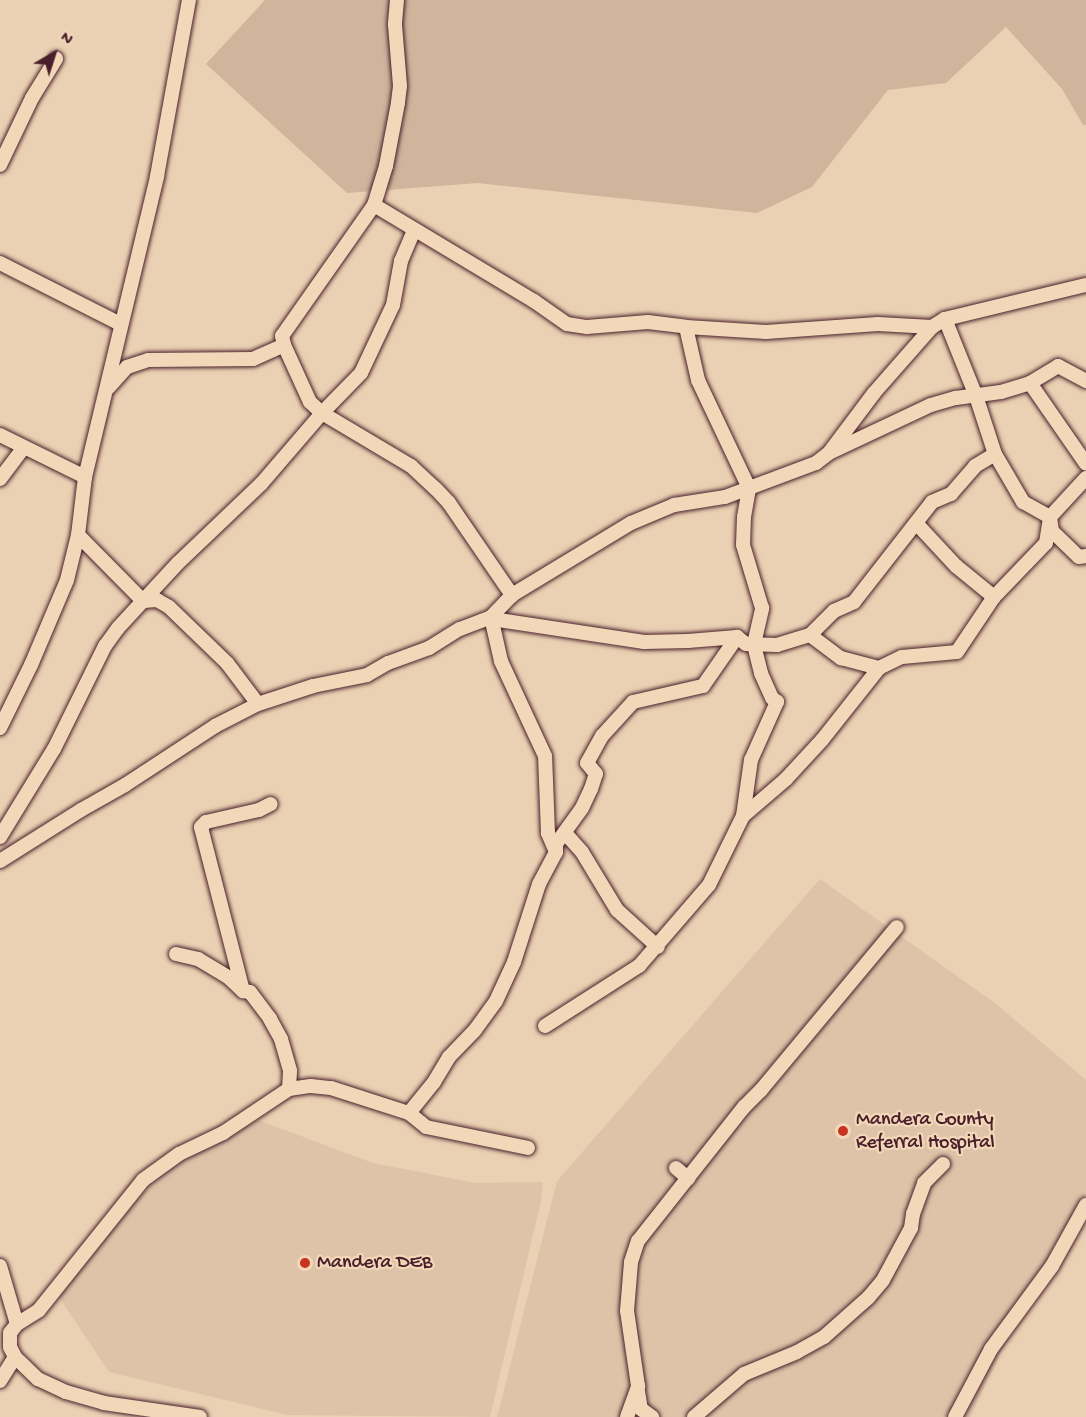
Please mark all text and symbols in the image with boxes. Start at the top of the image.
north arrow [24,24,84,84]
text: N [56,29,76,50]
place label: Mandera County Referral Hospital [856,1108,995,1155]
marker: Mandera County Referral Hospital [834,1122,852,1140]
place label: Mandera DEB [317,1251,432,1275]
marker: Mandera DEB [298,1256,312,1270]

